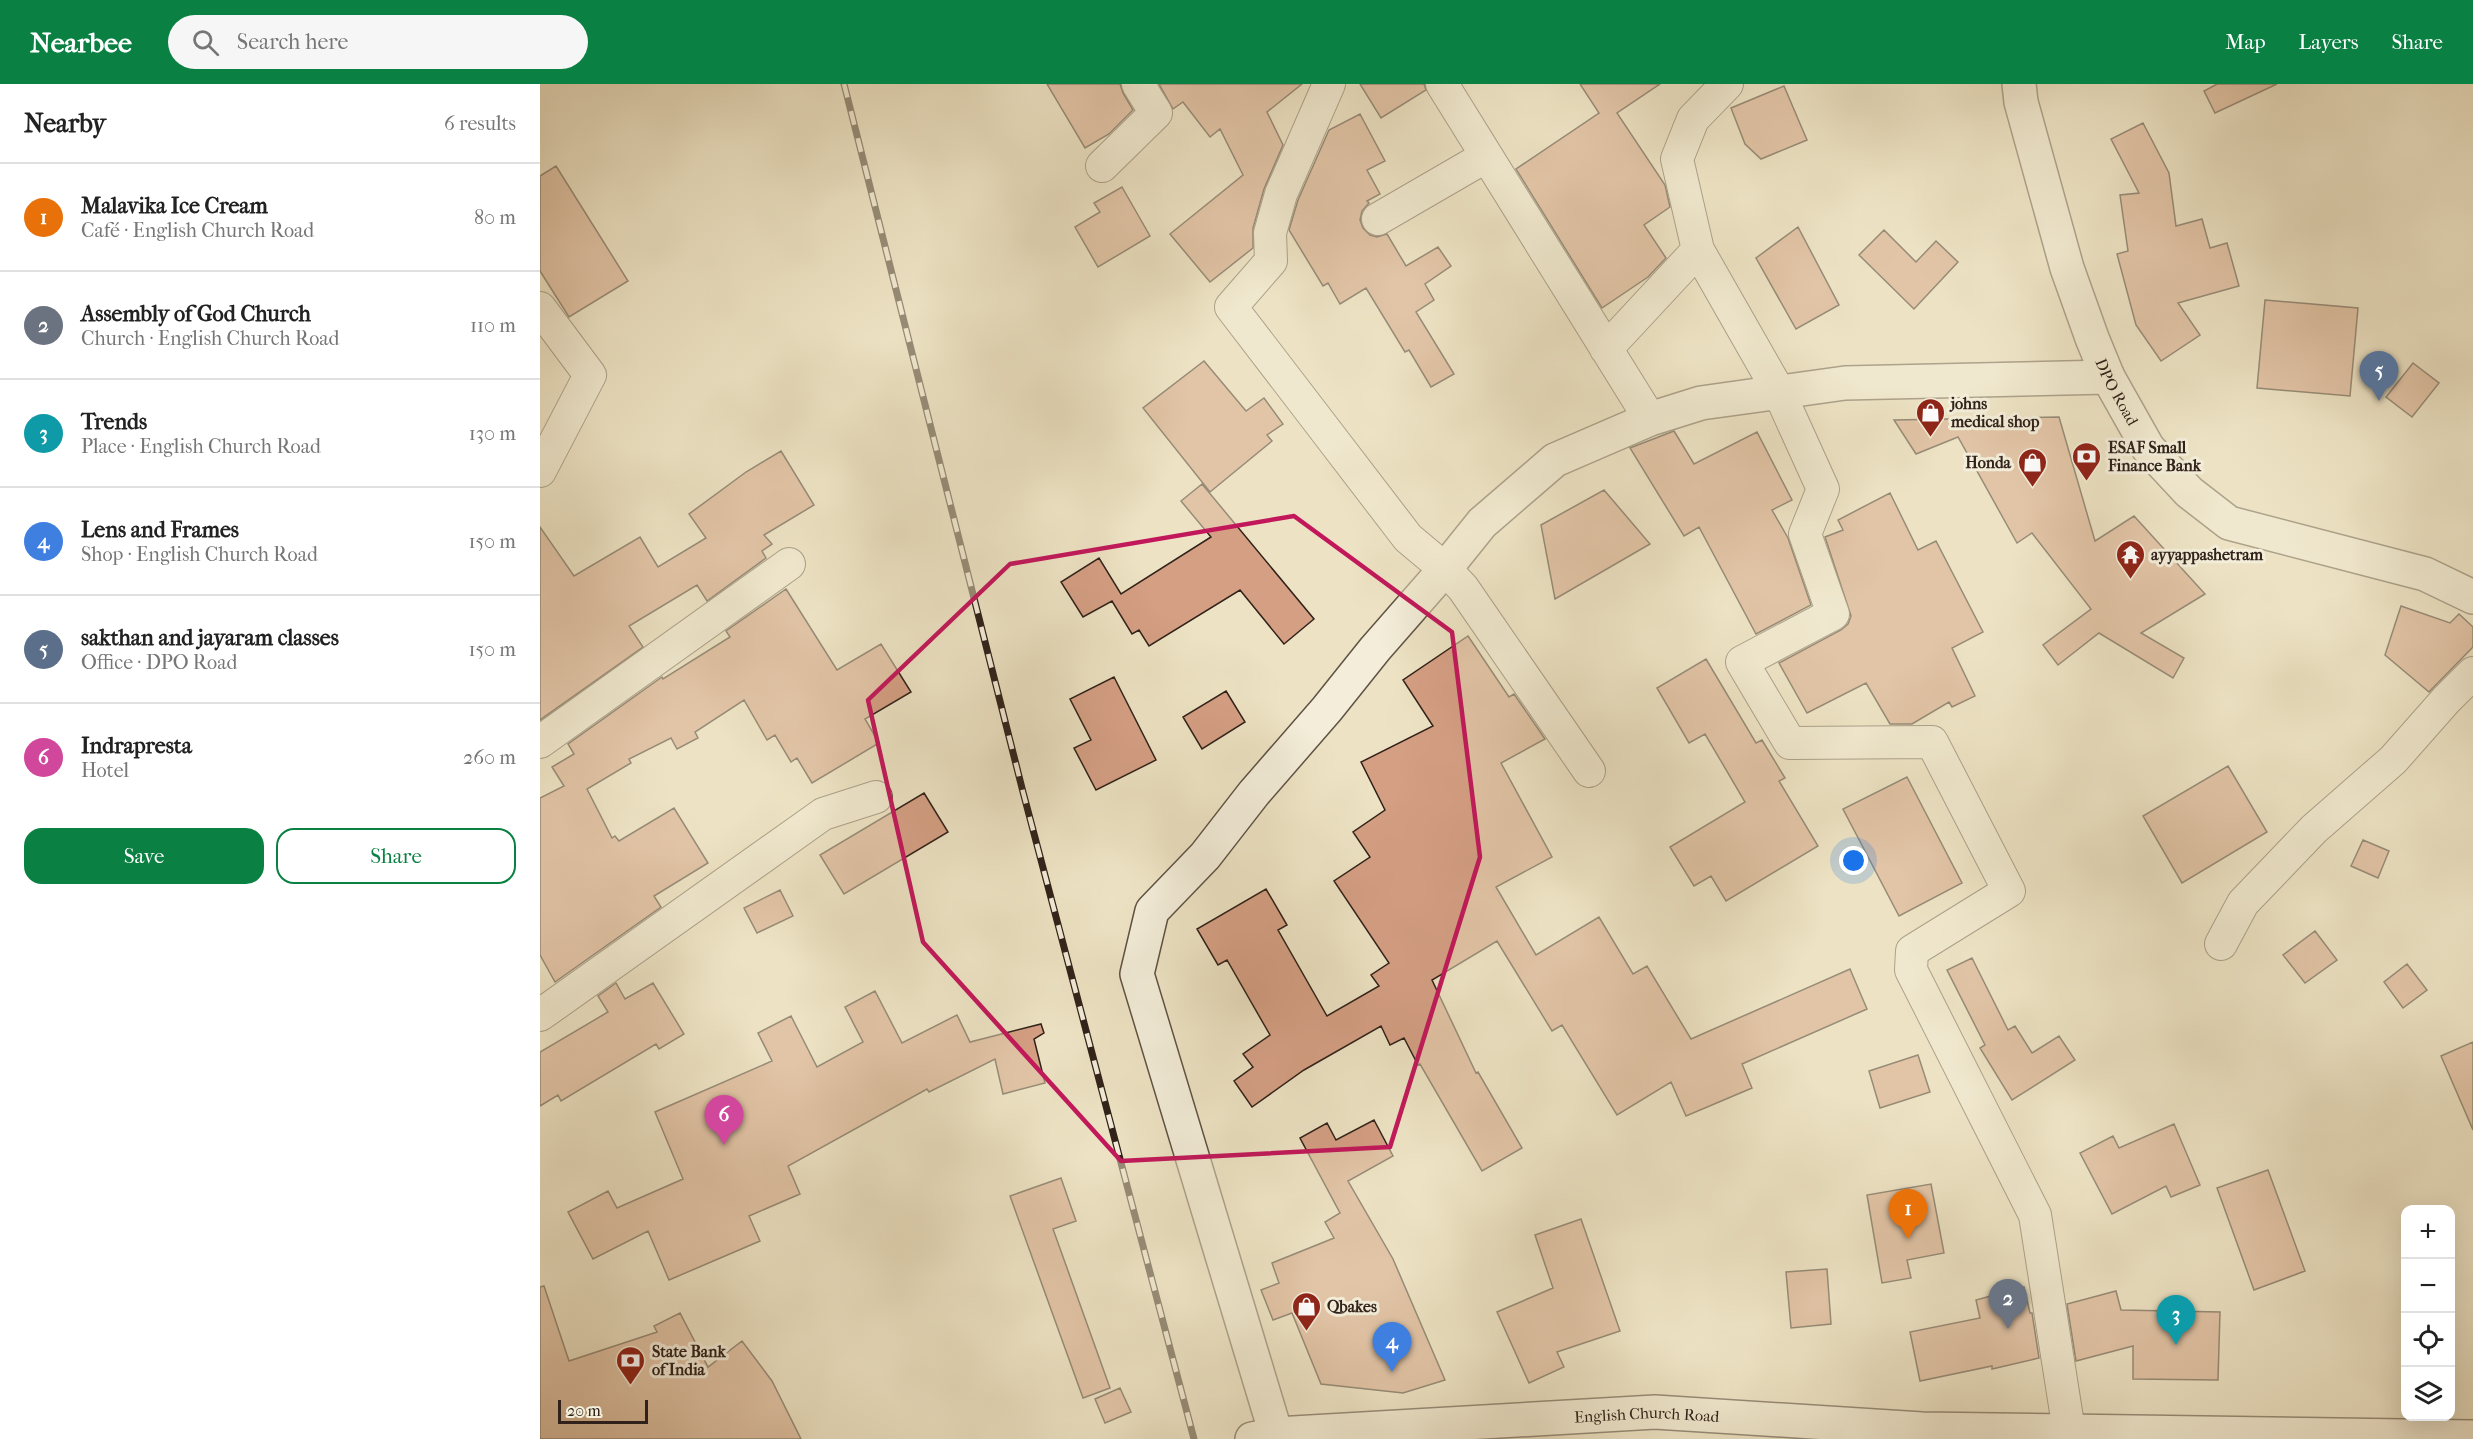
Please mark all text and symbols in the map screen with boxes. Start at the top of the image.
search box [168,15,588,69]
text: Nearbee [30,26,132,59]
icon: search [189,26,222,59]
text: Search here [237,29,348,55]
text: Map [2225,30,2266,54]
text: Layers [2299,30,2358,54]
text: Share [2391,30,2443,54]
text: Nearby [24,108,106,139]
text: 6 results [444,112,516,135]
text: Malavika Ice Cream [81,193,268,219]
text: 1 [40,206,47,229]
text: 80 m [474,206,516,229]
text: Café · English Church Road [81,219,314,242]
text: Assembly of God Church [81,301,311,327]
text: 2 [38,314,49,337]
text: 110 m [470,314,516,337]
text: Church · English Church Road [81,327,340,350]
pin: 5 [2360,352,2398,401]
street label: DPO Road [2092,355,2143,429]
place label: johns medical shop [1949,394,2040,432]
shop icon: johns medical shop [1914,396,1946,438]
text: Trends [81,409,147,435]
text: 3 [39,422,48,445]
text: 130 m [469,422,516,445]
text: Place · English Church Road [81,435,321,458]
place label: ESAF Small Finance Bank [2107,438,2202,475]
bank icon: ESAF Small Finance Bank [2071,440,2103,482]
shop icon: Honda [2016,446,2048,488]
place label: Honda [1965,453,2012,472]
text: Lens and Frames [81,517,239,543]
text: 4 [38,530,49,553]
text: 150 m [468,530,516,553]
temple icon: ayyappashetram [2114,538,2146,580]
text: Shop · English Church Road [81,543,318,566]
place label: ayyappashetram [2151,545,2264,565]
text: sakthan and jayaram classes [81,625,339,651]
text: 5 [39,638,48,661]
text: 150 m [468,638,516,661]
text: Office · DPO Road [81,651,237,674]
text: Indrapresta [81,733,192,759]
text: 6 [38,746,49,769]
text: 260 m [463,746,516,769]
text: Hotel [81,759,129,782]
button: Save [24,828,264,884]
button: Share [276,828,516,884]
your location [1839,846,1868,875]
pin: 6 [704,1096,744,1145]
pin: 1 [1888,1190,1928,1239]
map controls [2401,1205,2455,1421]
button: + [2401,1205,2455,1259]
button: − [2401,1259,2455,1313]
pin: 2 [1988,1280,2028,1329]
shop icon: Qbakes [1290,1290,1322,1332]
pin: 3 [2156,1296,2196,1345]
place label: Qbakes [1327,1297,1377,1316]
button: locate [2401,1313,2455,1367]
pin: 4 [1372,1322,1412,1372]
place label: State Bank of India [652,1342,727,1379]
bank icon: State Bank of India [615,1344,647,1386]
button: layers [2401,1367,2455,1421]
scale bar [558,1397,648,1424]
text: 20 m [567,1401,601,1420]
street label: English Church Road [1574,1402,1720,1426]

